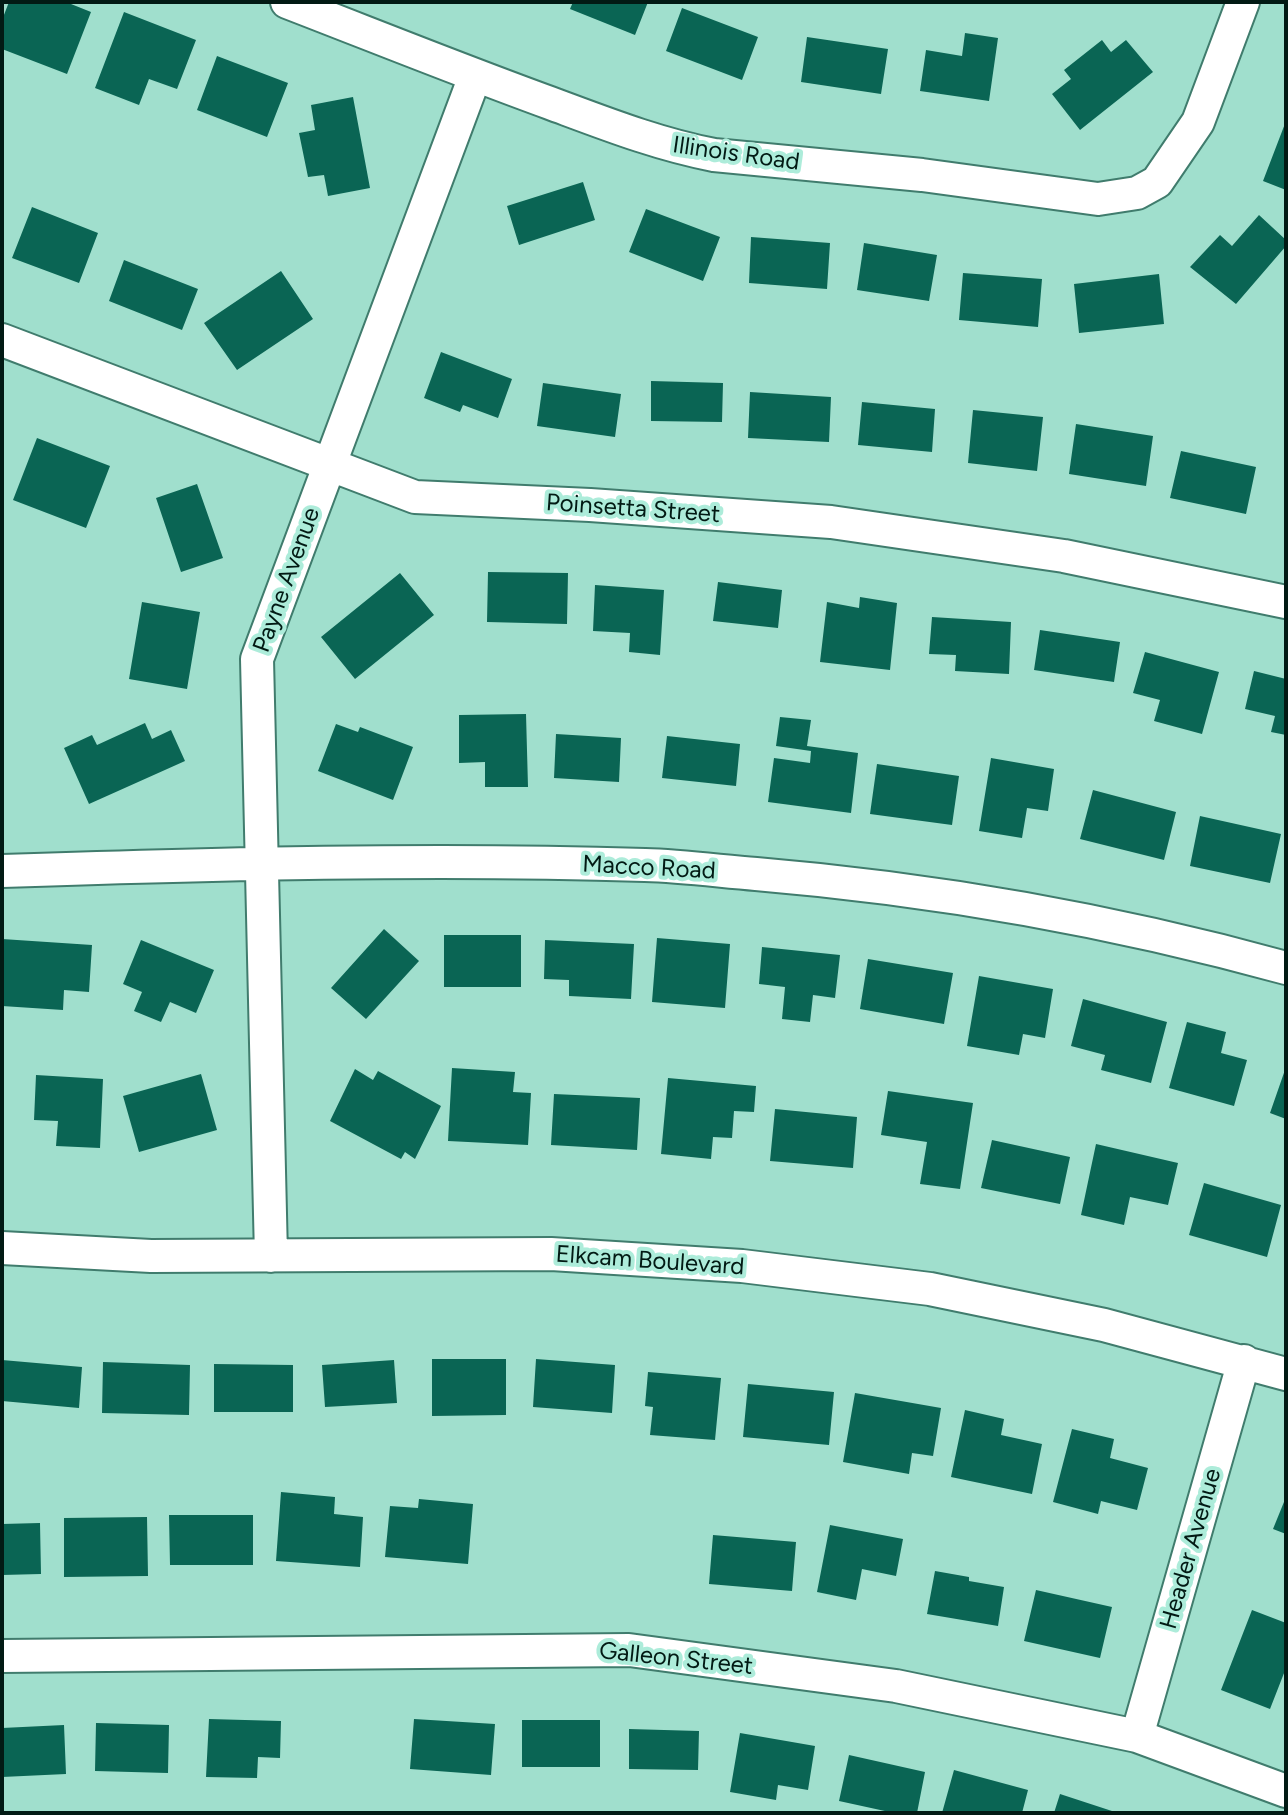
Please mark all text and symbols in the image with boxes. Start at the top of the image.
street label: Illinois Road [671,131,801,177]
street label: Poinsetta Street [545,489,721,529]
street label: Payne Avenue [247,504,327,656]
street label: Macco Road [582,850,716,886]
street label: Elkcam Boulevard [555,1240,745,1282]
street label: Header Avenue [1154,1465,1228,1633]
street label: Galleon Street [598,1637,754,1681]

